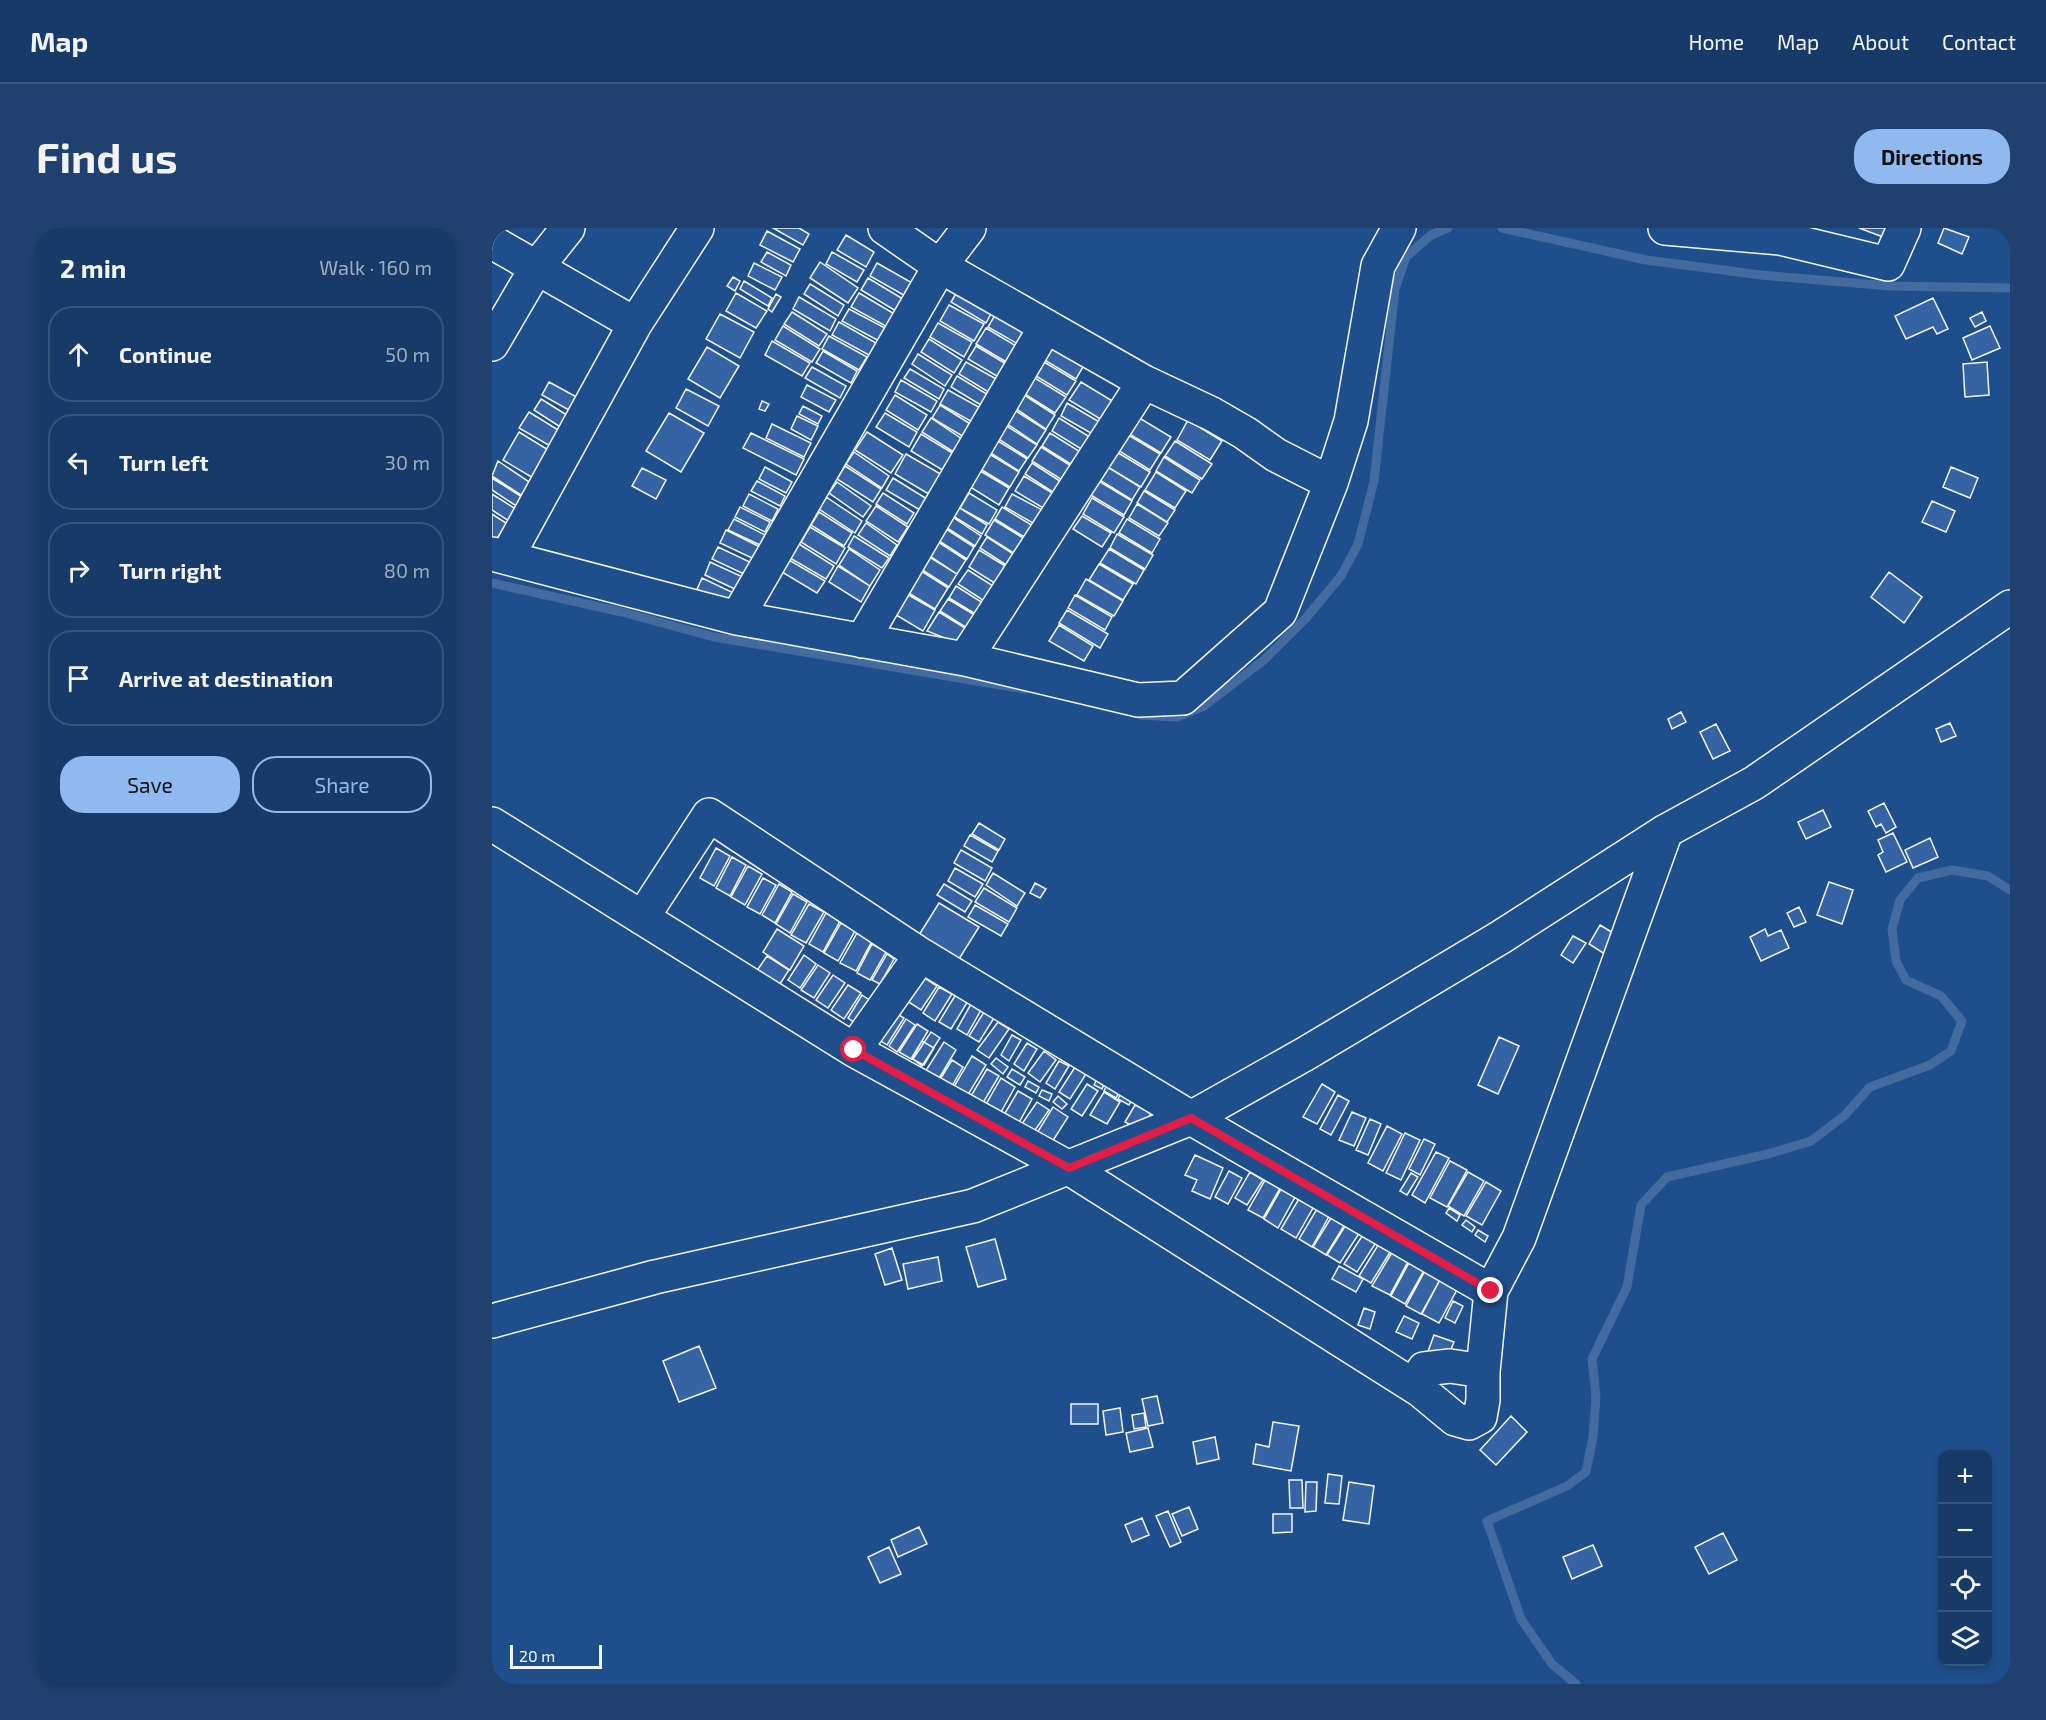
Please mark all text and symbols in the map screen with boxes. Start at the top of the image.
text: Map [30,24,88,58]
text: Home [1688,29,1744,54]
text: Map [1777,29,1819,54]
text: About [1852,29,1909,54]
text: Contact [1942,29,2016,54]
button: Directions [1854,129,2010,184]
text: Find us [36,131,178,181]
text: 2 min [60,252,126,283]
text: Walk · 160 m [319,255,432,279]
icon: ahead [62,338,95,371]
text: Continue [119,341,212,367]
text: 50 m [385,342,430,366]
icon: left [62,446,95,479]
text: Turn left [119,449,208,475]
text: 30 m [385,450,430,474]
icon: right [62,554,95,587]
text: Turn right [119,557,221,583]
text: 80 m [384,558,430,582]
icon: arrive [62,662,95,695]
text: Arrive at destination [119,665,333,691]
button: Save [60,756,240,813]
button: Share [252,756,432,813]
route start [840,1036,866,1062]
route end [1477,1277,1503,1303]
map controls [1938,1450,1992,1666]
button: + [1938,1450,1992,1504]
button: − [1938,1504,1992,1558]
button: locate [1938,1558,1992,1612]
button: layers [1938,1612,1992,1666]
scale bar [510,1642,602,1670]
text: 20 m [519,1646,555,1665]

